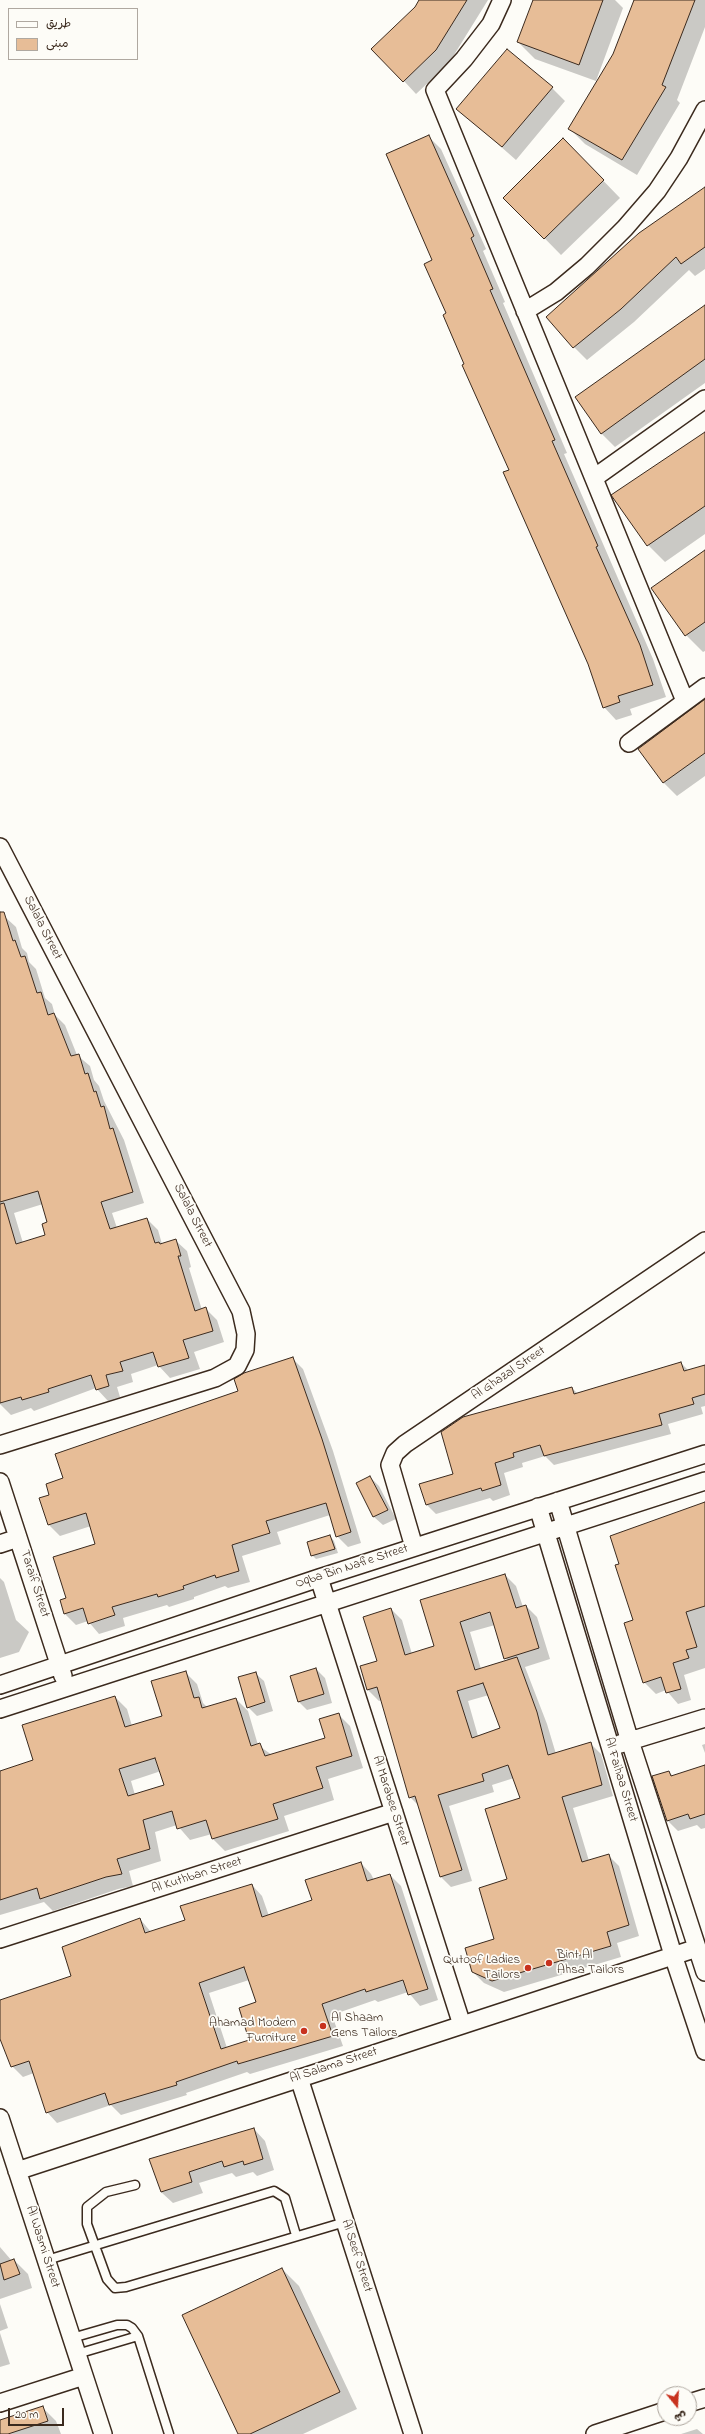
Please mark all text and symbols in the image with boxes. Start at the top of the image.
legend [8,8,138,60]
text: طريق [46,15,71,33]
text: مبنى [46,35,69,53]
street label: Salala Street [19,893,65,963]
street label: Salala Street [169,1181,215,1251]
street label: Al Ghazal Street [469,1344,549,1404]
street label: Oqba Bin Nafie Street [294,1541,410,1593]
street label: Taraif Street [16,1548,52,1620]
street label: Al Faihaa Street [600,1736,640,1824]
street label: Al Marabee Street [368,1754,412,1848]
street label: Al Kuthban Street [150,1854,244,1898]
place label: Bint Al Ahsa Tailors [557,1948,624,1979]
place label: Qutoof Ladies Tailors [443,1953,520,1984]
marker: Bint Al Ahsa Tailors [544,1958,554,1968]
marker: Qutoof Ladies Tailors [523,1963,533,1973]
place label: Al Shaam Gens Tailors [331,2011,398,2042]
place label: Ahamad Modern Furniture [209,2016,296,2047]
marker: Al Shaam Gens Tailors [318,2021,328,2031]
marker: Ahamad Modern Furniture [299,2026,309,2036]
street label: Al Salama Street [288,2045,380,2087]
street label: Al Wasmi Street [21,2204,63,2290]
street label: Al Seef Street [337,2218,375,2294]
north arrow [657,2386,697,2426]
scale bar [10,2400,66,2426]
text: 20 m [15,2406,38,2424]
text: ش [672,2407,689,2426]

